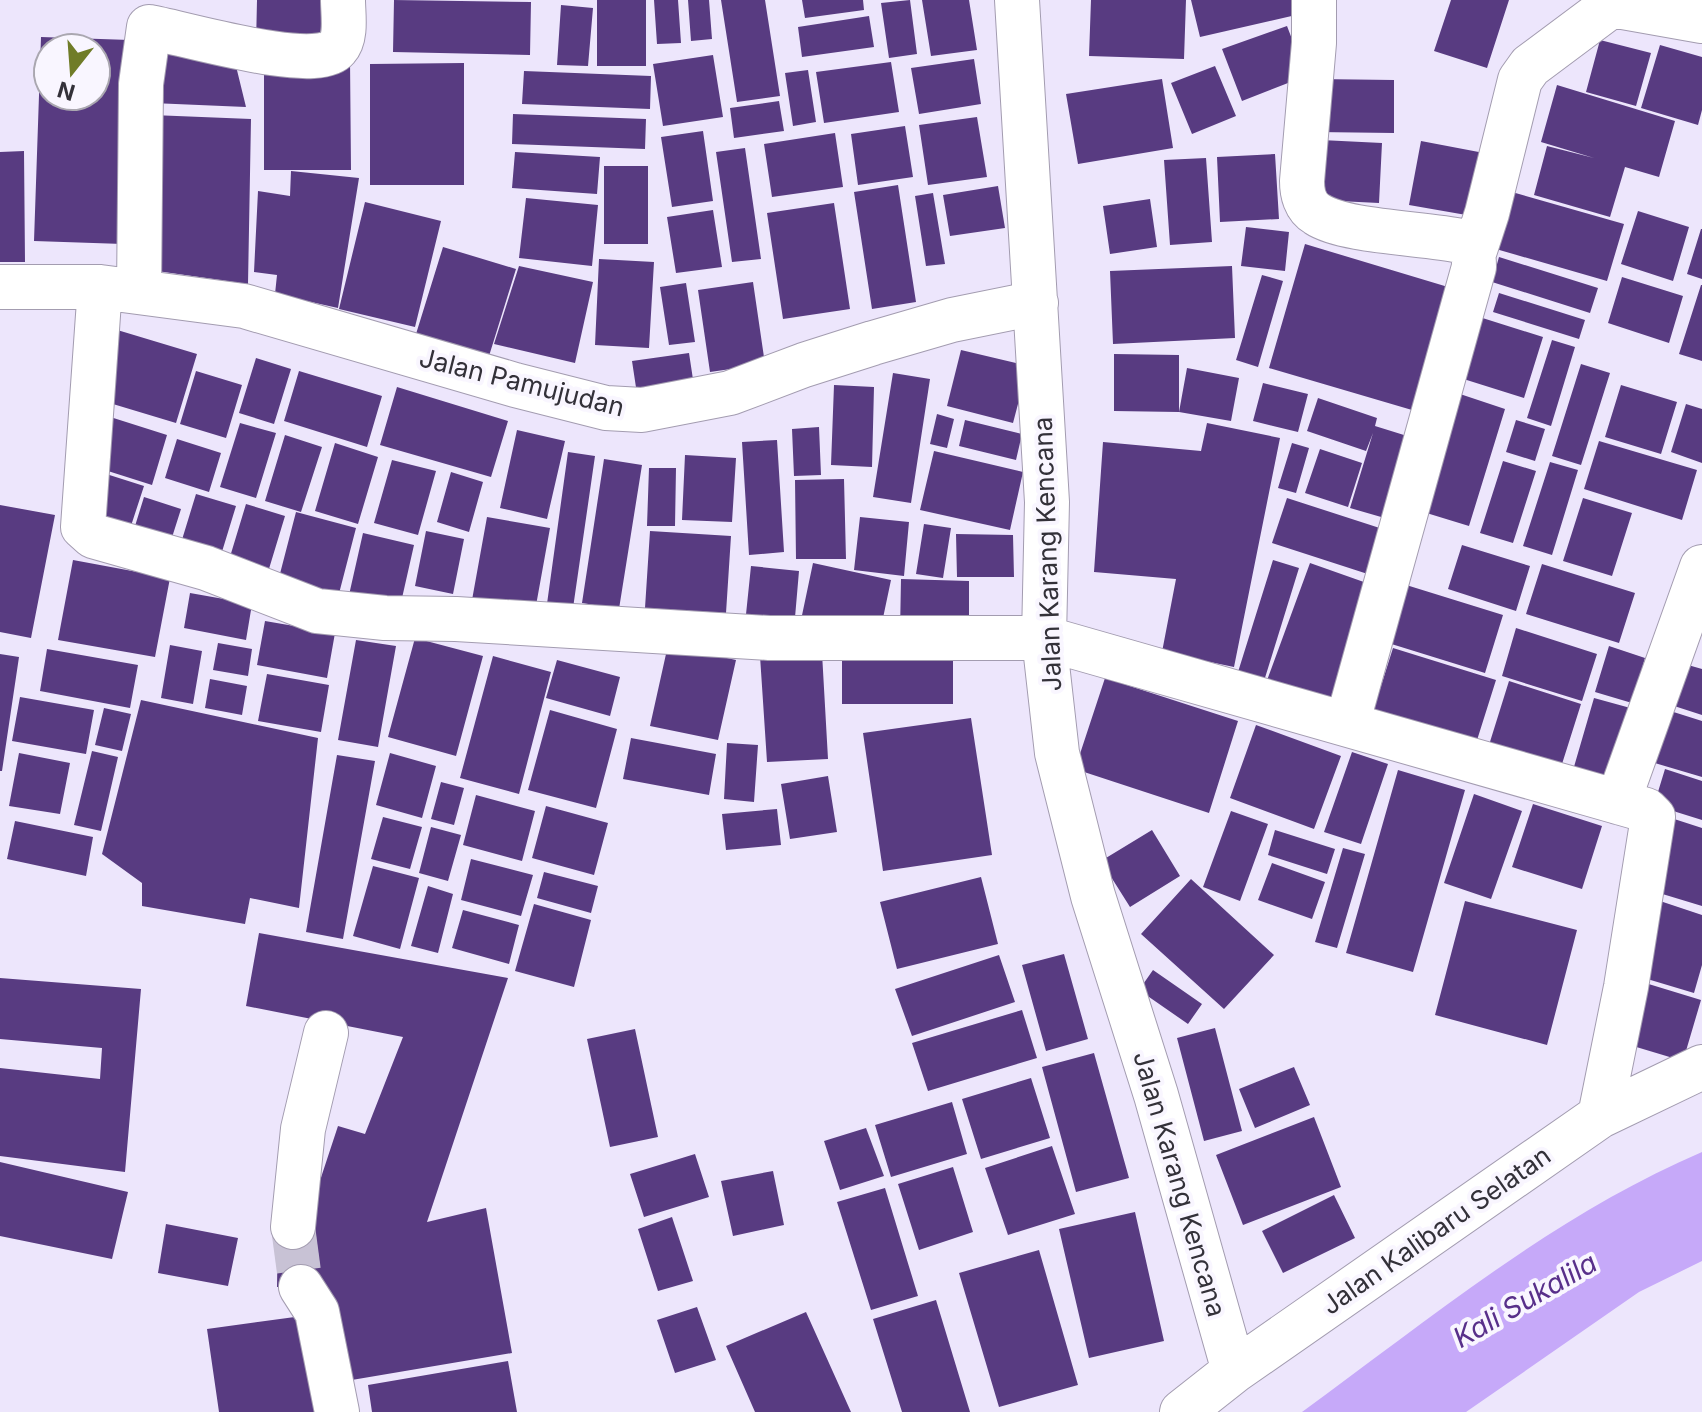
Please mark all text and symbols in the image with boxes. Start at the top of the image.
north arrow [32,32,112,112]
text: N [54,76,78,106]
street label: Jalan Pamujudan [416,342,628,422]
street label: Jalan Karang Kencana [1027,416,1067,692]
street label: Jalan Karang Kencana [1127,1048,1233,1320]
street label: Jalan Kalibaru Selatan [1316,1139,1556,1321]
water label: Kali Sukalila [1447,1245,1603,1355]

